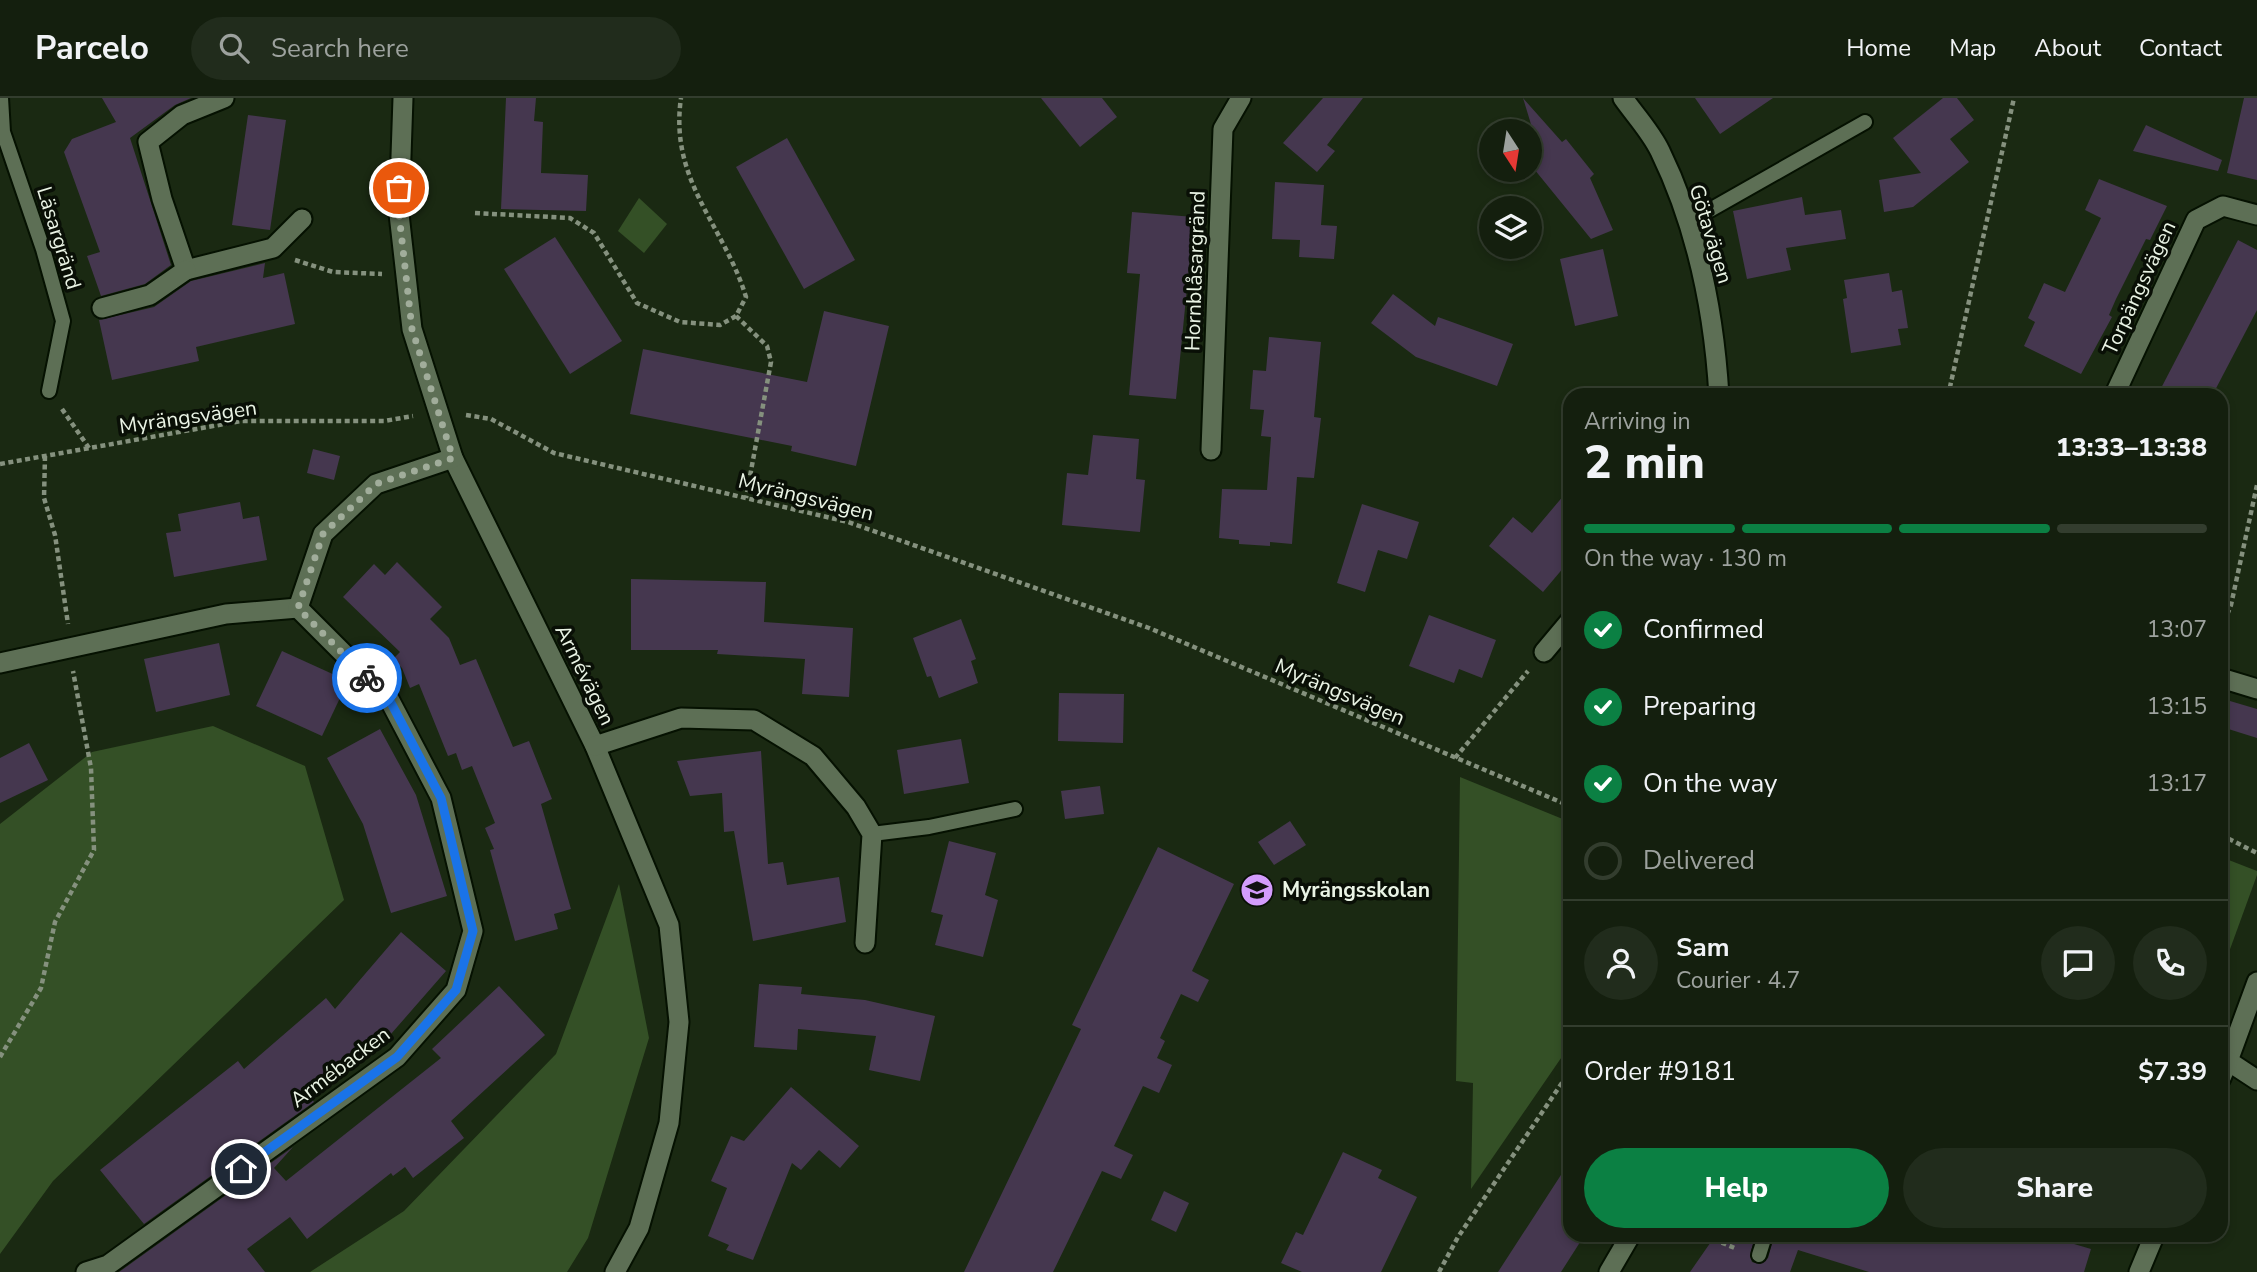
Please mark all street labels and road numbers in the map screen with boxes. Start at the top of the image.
street label: Götavägen [1683,181,1739,287]
street label: Läsargränd [30,183,88,293]
street label: Hornblåsargränd [1178,190,1212,352]
street label: Torpängsvägen [2096,216,2182,360]
street label: Myrängsvägen [117,393,259,441]
street label: Myrängsvägen [735,467,877,527]
street label: Armévägen [549,620,621,730]
street label: Myrängsvägen [1271,652,1409,732]
street label: Armébacken [284,1020,396,1114]

